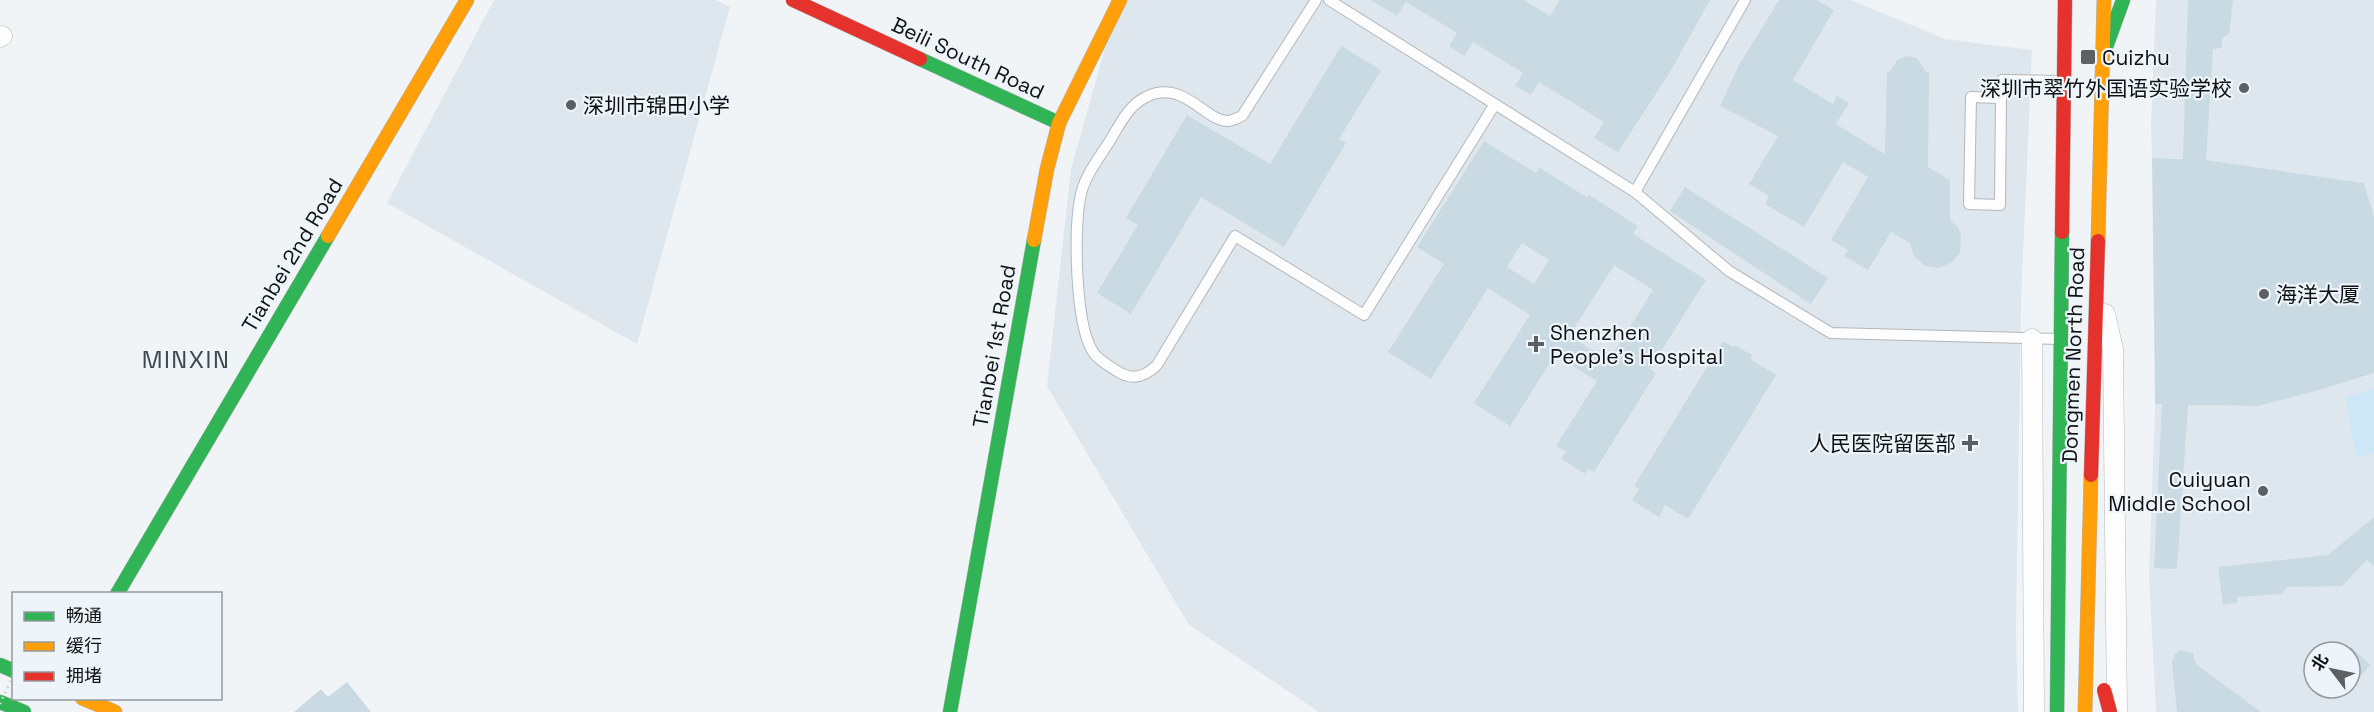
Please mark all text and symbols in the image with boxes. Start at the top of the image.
street label: Beili South Road [887,11,1049,105]
place label: Cuizhu [2102,44,2170,71]
marker: Cuizhu [2079,48,2097,66]
place label: 深圳市翠竹外国语实验学校 [1980,75,2232,102]
marker: 深圳市翠竹外国语实验学校 [2237,81,2251,95]
place label: 深圳市锦田小学 [583,92,730,119]
marker: 深圳市锦田小学 [564,98,578,112]
street label: Tianbei 2nd Road [235,173,349,337]
street label: Dongmen North Road [2056,246,2090,464]
street label: Tianbei 1st Road [966,262,1022,430]
place label: 海洋大厦 [2276,281,2360,308]
marker: 海洋大厦 [2257,287,2271,301]
place label: Shenzhen People's Hospital [1550,319,1723,370]
marker: Shenzhen People's Hospital [1527,335,1545,353]
district label: MINXIN [142,344,230,375]
place label: 人民医院留医部 [1809,430,1956,457]
marker: 人民医院留医部 [1961,434,1979,452]
place label: Cuiyuan Middle School [2108,466,2251,517]
marker: Cuiyuan Middle School [2256,484,2270,498]
legend [12,592,222,700]
text: 畅通 [66,604,102,627]
text: 缓行 [66,634,102,657]
north arrow [2302,640,2362,700]
text: 北 [2307,650,2333,675]
text: 拥堵 [66,664,102,687]

